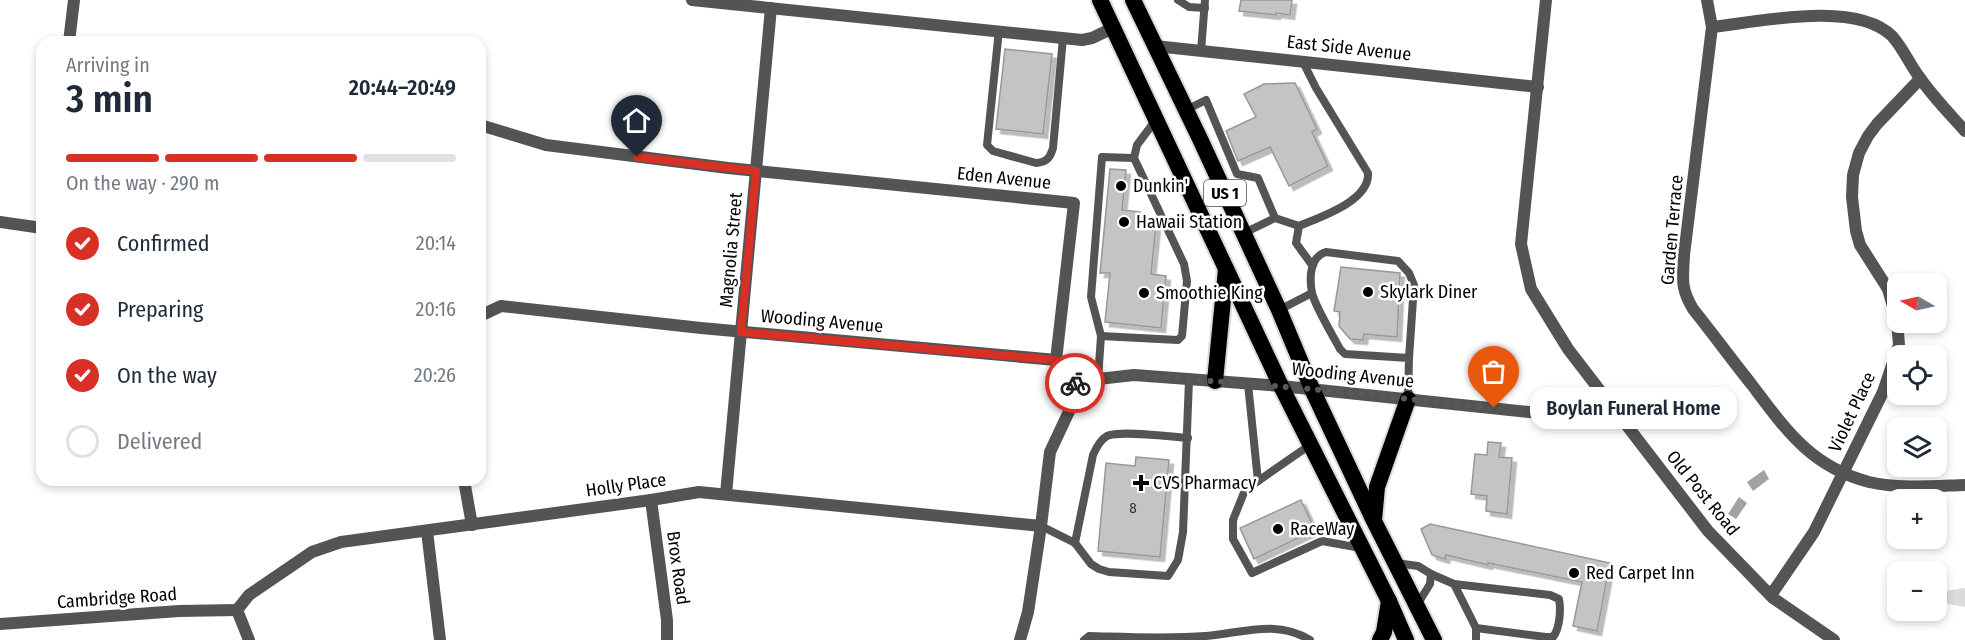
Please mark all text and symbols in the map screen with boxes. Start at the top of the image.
street label: East Side Avenue [1286,31,1412,65]
text: Arriving in [66,53,150,77]
text: 20:44–20:49 [349,74,456,101]
text: 3 min [66,76,153,122]
pin [611,95,662,157]
icon: home [620,104,653,137]
street label: Eden Avenue [956,162,1052,194]
text: On the way · 290 m [66,171,219,195]
street label: Garden Terrace [1656,174,1688,286]
place label: Dunkin' [1133,175,1188,197]
marker: Dunkin' [1114,179,1128,193]
road number: US 1 [1204,180,1246,206]
street label: Magnolia Street [715,191,747,308]
place label: Hawaii Station [1136,211,1242,233]
marker: Hawaii Station [1117,215,1131,229]
icon: check [66,227,99,260]
text: Confirmed [117,230,210,257]
text: 20:14 [416,231,456,255]
north arrow [1887,273,1947,333]
map controls [1887,273,1947,621]
place label: Skylark Diner [1380,281,1478,303]
place label: Smoothie King [1156,282,1263,304]
marker: Skylark Diner [1361,285,1375,299]
marker: Smoothie King [1137,286,1151,300]
icon: check [66,293,99,326]
text: Preparing [117,296,203,323]
text: 20:16 [416,297,456,321]
street label: Wooding Avenue [760,305,884,337]
button: locate [1887,345,1947,405]
pin [1468,346,1519,408]
courier [1045,353,1105,413]
icon: bag [1477,355,1510,388]
street label: Wooding Avenue [1291,358,1415,392]
icon: check [66,359,99,392]
text: On the way [117,362,217,389]
text: 20:26 [414,363,456,387]
icon: bike [1059,367,1092,400]
street label: Violet Place [1824,368,1880,456]
callout: Boylan Funeral Home [1530,387,1737,429]
text: Boylan Funeral Home [1546,396,1721,420]
button: layers [1887,417,1947,477]
text: Delivered [117,428,202,455]
street label: Old Post Road [1662,446,1744,540]
street label: Holly Place [584,468,668,502]
place label: CVS Pharmacy [1153,472,1256,494]
marker: CVS Pharmacy [1134,476,1148,490]
button: + [1887,489,1947,549]
house number: 8 [1129,499,1137,517]
place label: RaceWay [1290,518,1354,540]
marker: RaceWay [1271,522,1285,536]
street label: Brox Road [662,530,694,606]
button: − [1887,561,1947,621]
place label: Red Carpet Inn [1586,562,1695,584]
marker: Red Carpet Inn [1567,566,1581,580]
street label: Cambridge Road [56,583,178,613]

